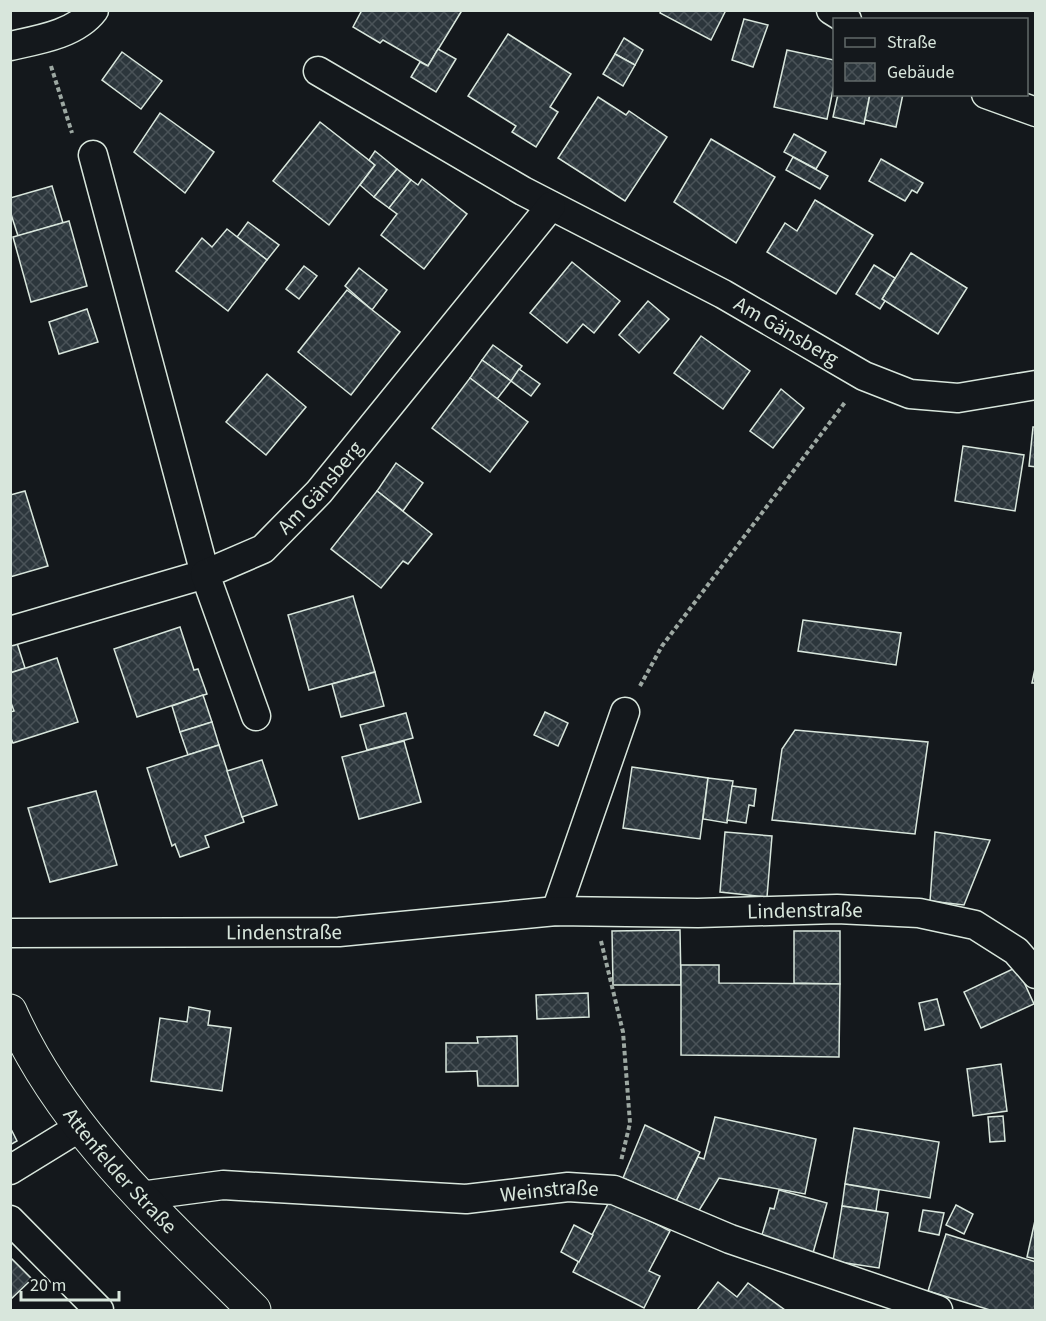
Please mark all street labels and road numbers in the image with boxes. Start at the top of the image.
street label: Am Gänsberg [729,289,845,373]
street label: Am Gänsberg [270,434,370,541]
street label: Lindenstraße [747,894,864,927]
street label: Lindenstraße [226,917,342,947]
street label: Attenfelder Straße [56,1101,184,1241]
street label: Weinstraße [498,1172,600,1210]

